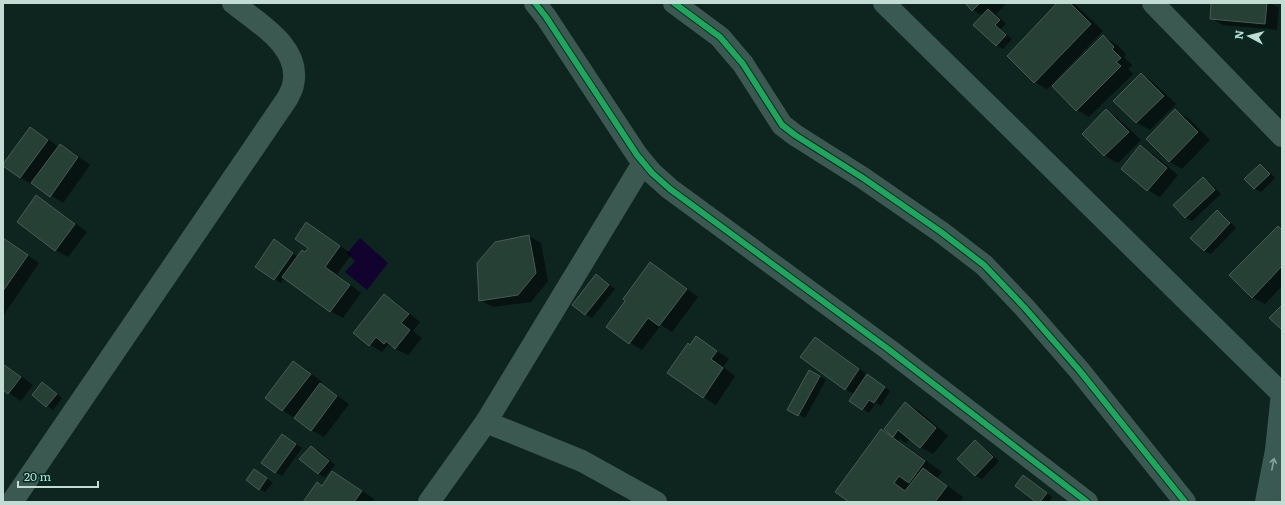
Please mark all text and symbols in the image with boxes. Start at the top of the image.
north arrow [1229,16,1269,56]
text: N [1230,29,1247,40]
one-way arrow [1270,458,1278,471]
scale bar [18,463,98,489]
text: 20 m [24,467,51,485]

